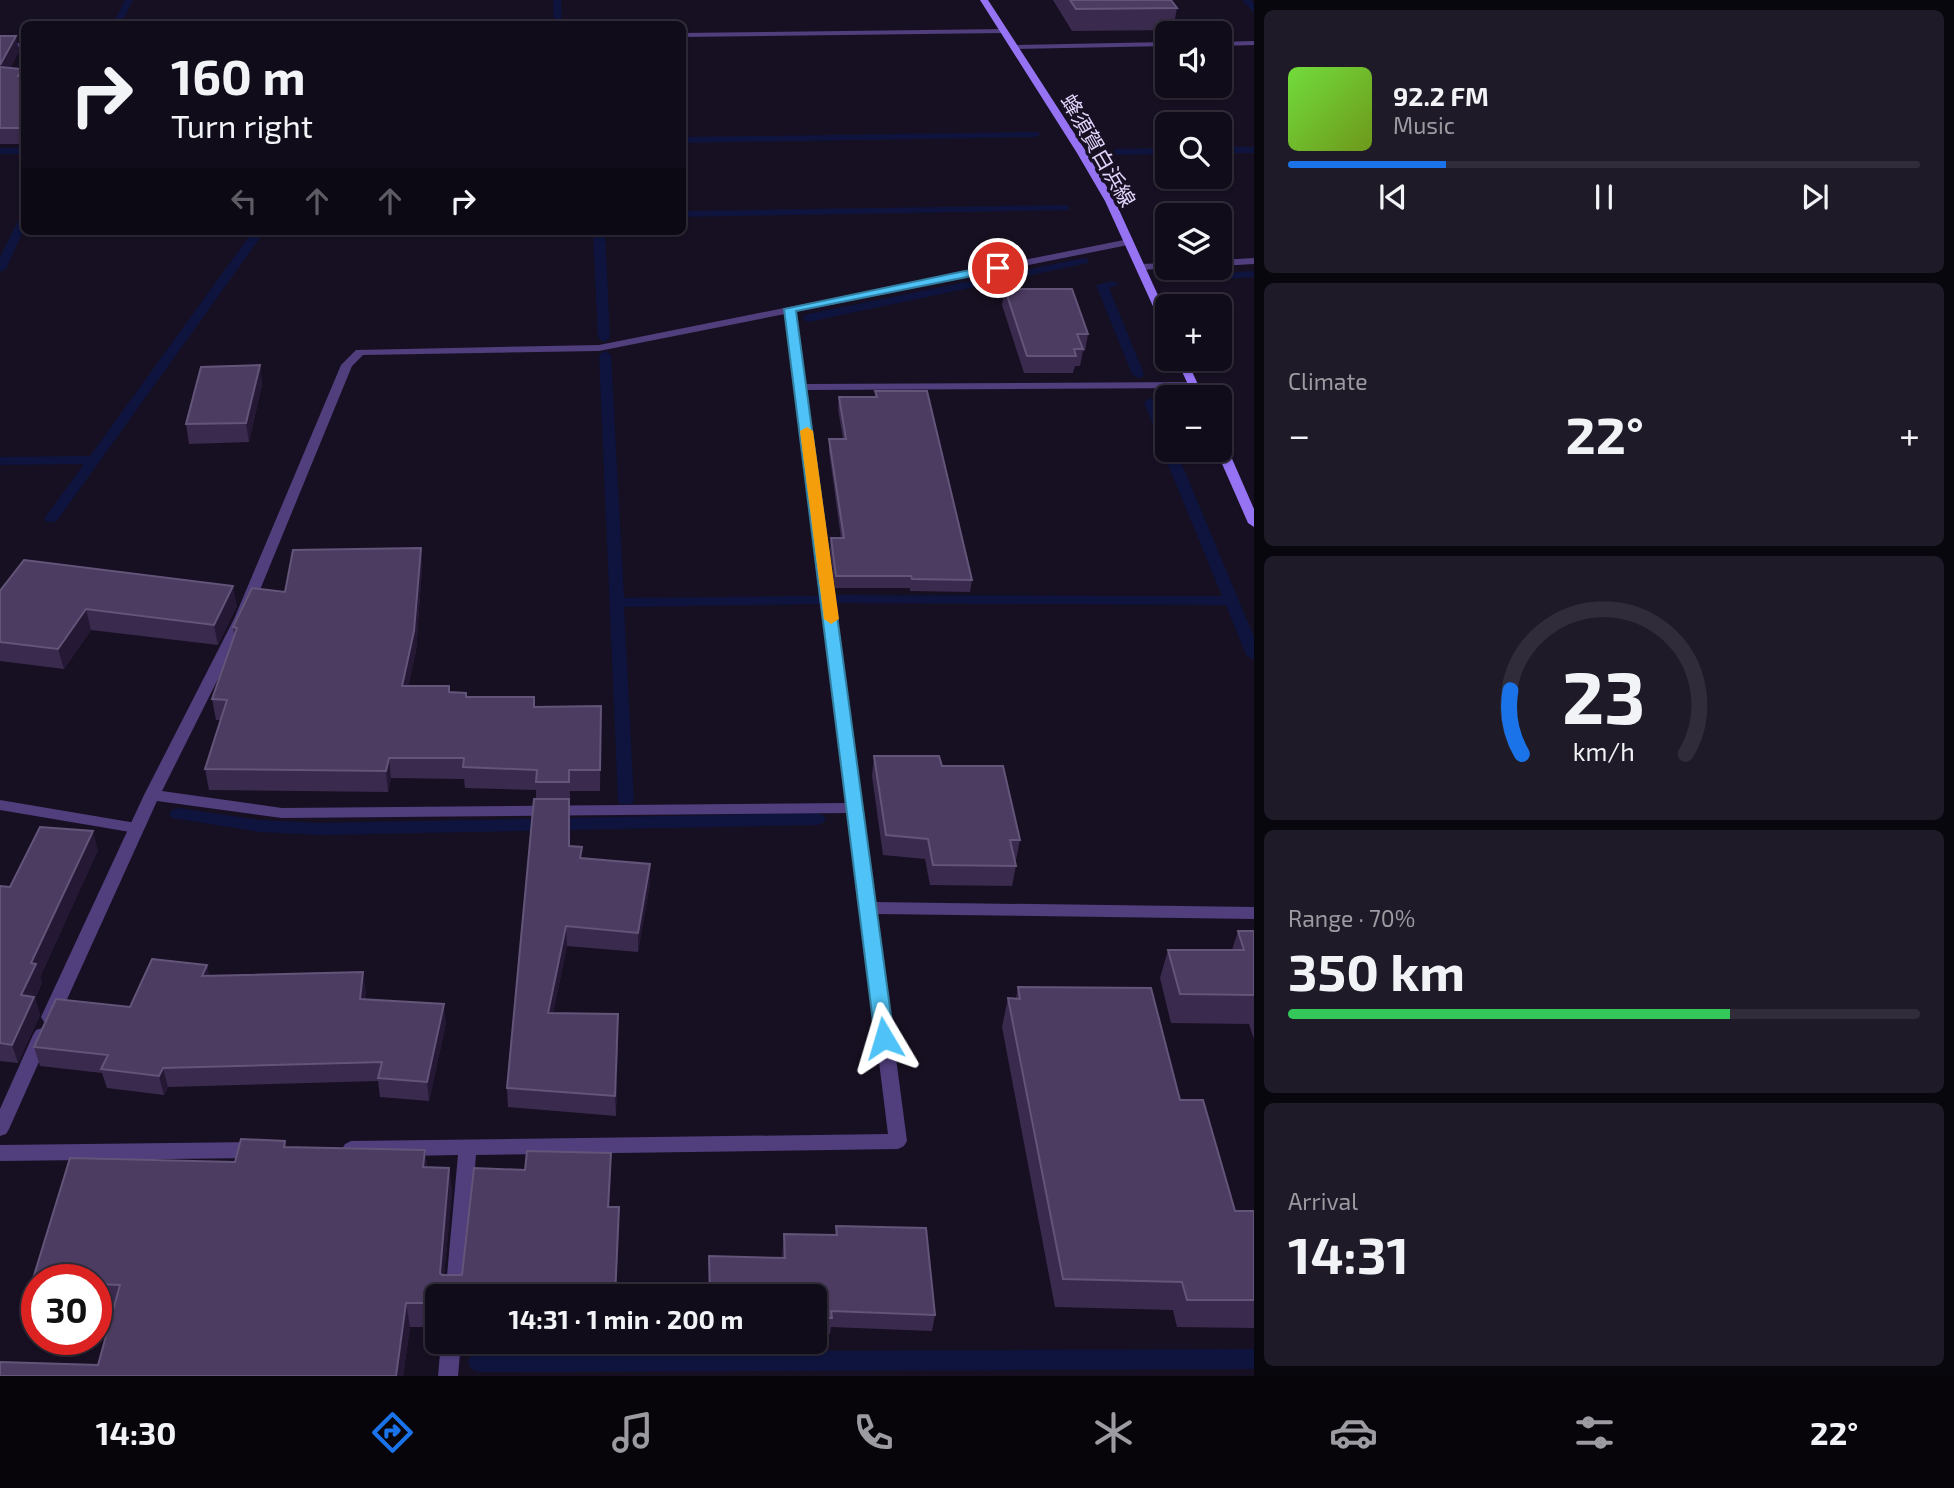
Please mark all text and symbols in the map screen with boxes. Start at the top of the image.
map controls [1155,21,1232,462]
button: sound [1155,21,1232,98]
text: 160 m [171,46,306,105]
icon: right [56,49,147,140]
text: 92.2 FM [1393,80,1489,111]
street label: 蜂須賀白浜線 [1057,89,1141,211]
text: Turn right [171,106,313,144]
text: Music [1393,111,1455,139]
button: search [1155,112,1232,189]
icon: previous [1374,178,1412,216]
icon: pause [1585,178,1623,216]
icon: next [1796,178,1834,216]
icon: left [225,182,263,220]
icon: ahead [298,182,336,220]
icon: ahead [371,182,409,220]
icon: right [444,182,482,220]
button: layers [1155,203,1232,280]
pin [968,238,1028,298]
icon: arrive [979,249,1017,287]
button: + [1155,294,1232,371]
text: Climate [1288,367,1368,395]
button: − [1155,385,1232,462]
text: 22° [1565,402,1644,464]
text: − [1288,411,1310,457]
text: + [1899,411,1920,457]
text: 23 [1562,651,1646,739]
text: km/h [1573,736,1635,766]
text: Range · 70% [1288,904,1415,932]
text: 350 km [1288,939,1465,1001]
position arrow [847,1001,921,1075]
text: Arrival [1288,1187,1358,1215]
text: 14:31 [1288,1222,1409,1284]
speed limit sign: 30 [21,1264,112,1355]
text: 14:31 · 1 min · 200 m [509,1303,743,1334]
icon: directions [368,1408,417,1457]
icon: music [608,1408,657,1457]
icon: phone [849,1408,898,1457]
icon: climate [1089,1408,1138,1457]
icon: car [1329,1408,1378,1457]
icon: filters [1570,1408,1619,1457]
text: 14:30 [96,1413,176,1451]
text: 22° [1810,1413,1858,1451]

